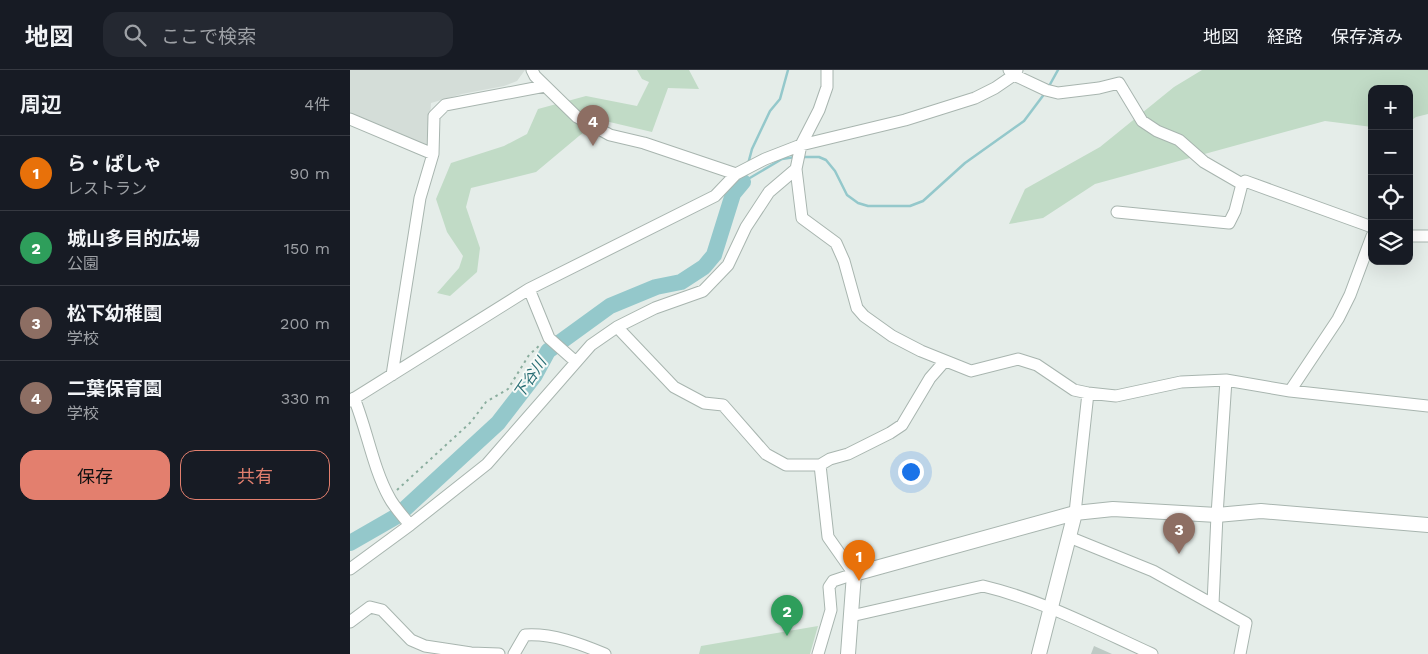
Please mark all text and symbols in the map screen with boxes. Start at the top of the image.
search box [103,12,453,57]
icon: search [121,21,149,49]
text: 地図 [25,23,73,51]
text: ここで検索 [161,25,256,48]
text: 地図 [1203,26,1239,47]
text: 経路 [1267,26,1303,47]
text: 保存済み [1331,26,1403,47]
map controls [1368,85,1413,265]
button: + [1368,85,1413,130]
text: 周辺 [20,92,62,117]
text: 4件 [304,95,330,114]
pin: 4 [577,105,609,146]
button: − [1368,130,1413,175]
text: ら・ぱしゃ [67,152,162,175]
text: 1 [33,164,39,183]
text: 90 m [289,164,330,183]
button: locate [1368,175,1413,220]
text: レストラン [67,179,147,198]
button: layers [1368,220,1413,265]
text: 城山多目的広場 [67,227,200,250]
text: 2 [31,239,41,258]
text: 150 m [284,239,330,258]
text: 公園 [67,254,99,273]
text: 松下幼稚園 [67,302,162,325]
text: 3 [31,314,41,333]
text: 200 m [280,314,330,333]
text: 学校 [67,329,99,348]
water label: 下谷川 [510,353,551,402]
text: 二葉保育園 [67,377,162,400]
text: 4 [31,389,41,408]
text: 330 m [281,389,330,408]
text: 学校 [67,404,99,423]
button: 保存 [20,450,170,500]
button: 共有 [180,450,330,500]
your location [898,459,924,485]
pin: 3 [1163,513,1195,554]
pin: 1 [843,540,875,581]
pin: 2 [771,595,803,636]

